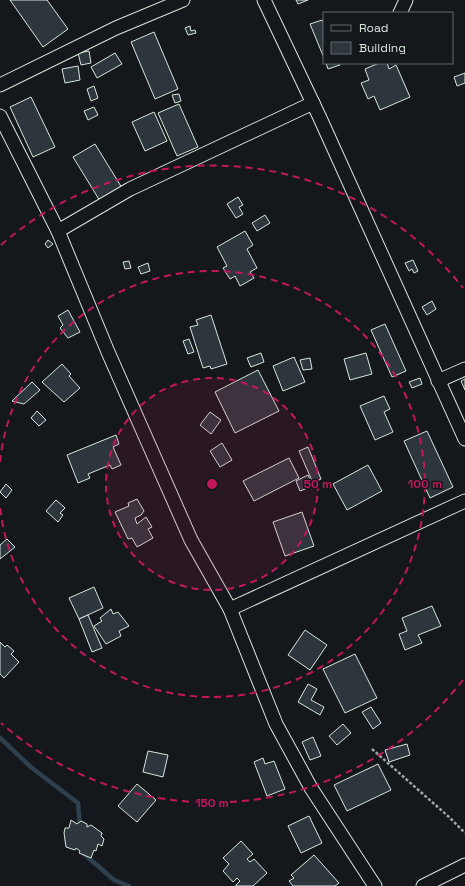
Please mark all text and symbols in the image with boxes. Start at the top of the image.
legend [323,12,453,64]
text: Road [359,20,388,36]
text: Building [359,40,406,56]
text: 50 m [304,476,332,492]
text: 100 m [408,476,442,492]
centre of rings [205,477,219,491]
text: 150 m [195,795,229,811]

